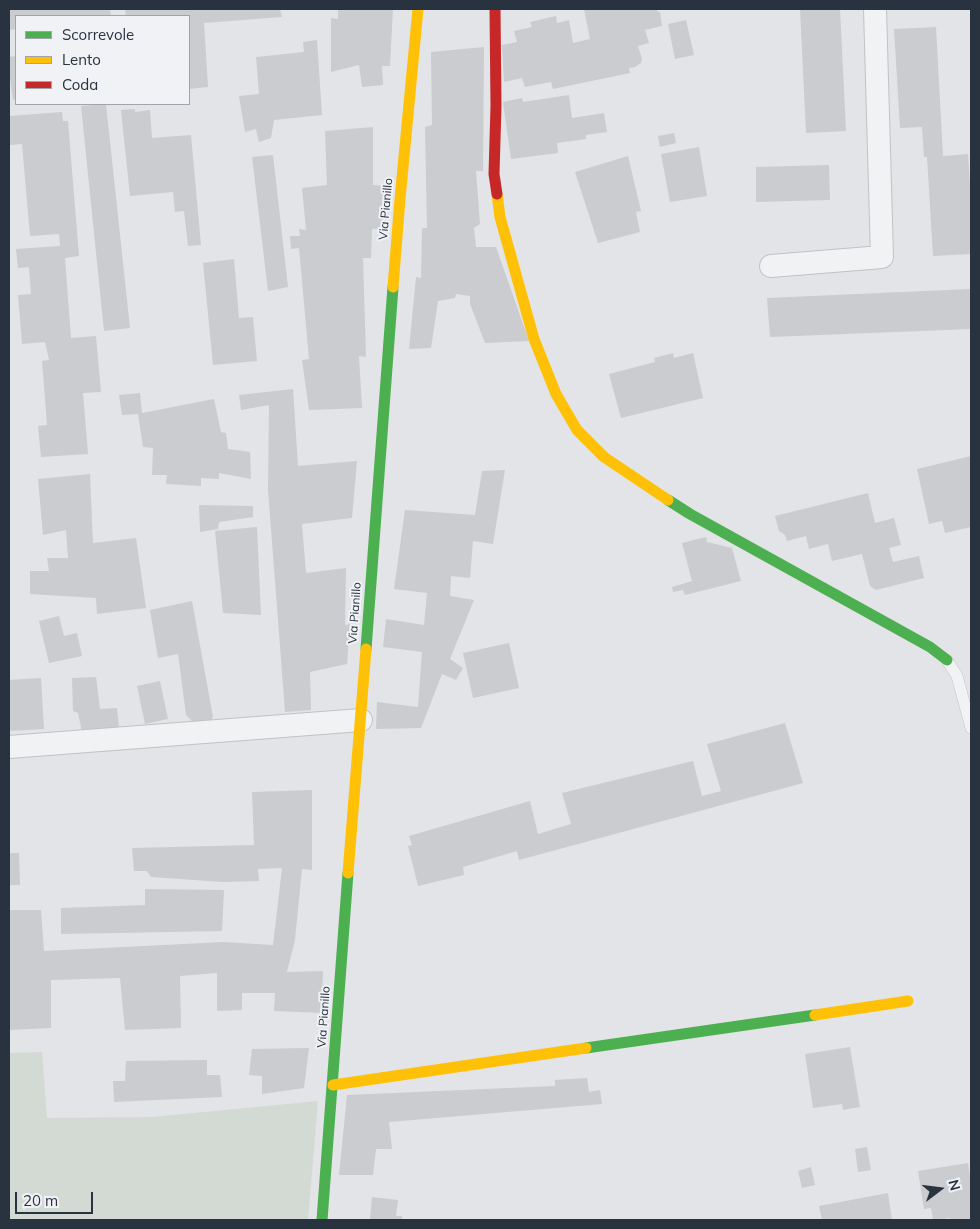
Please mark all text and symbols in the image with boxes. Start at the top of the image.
legend [15,15,190,105]
text: Scorrevole [62,25,134,44]
text: Lento [62,50,101,69]
text: Coda [62,75,98,94]
street label: Via Pianillo [376,178,396,240]
street label: Via Pianillo [346,582,364,644]
street label: Via Pianillo [315,986,333,1048]
north arrow [915,1164,965,1214]
text: N [944,1178,965,1193]
scale bar [18,1182,95,1214]
text: 20 m [23,1191,58,1210]

